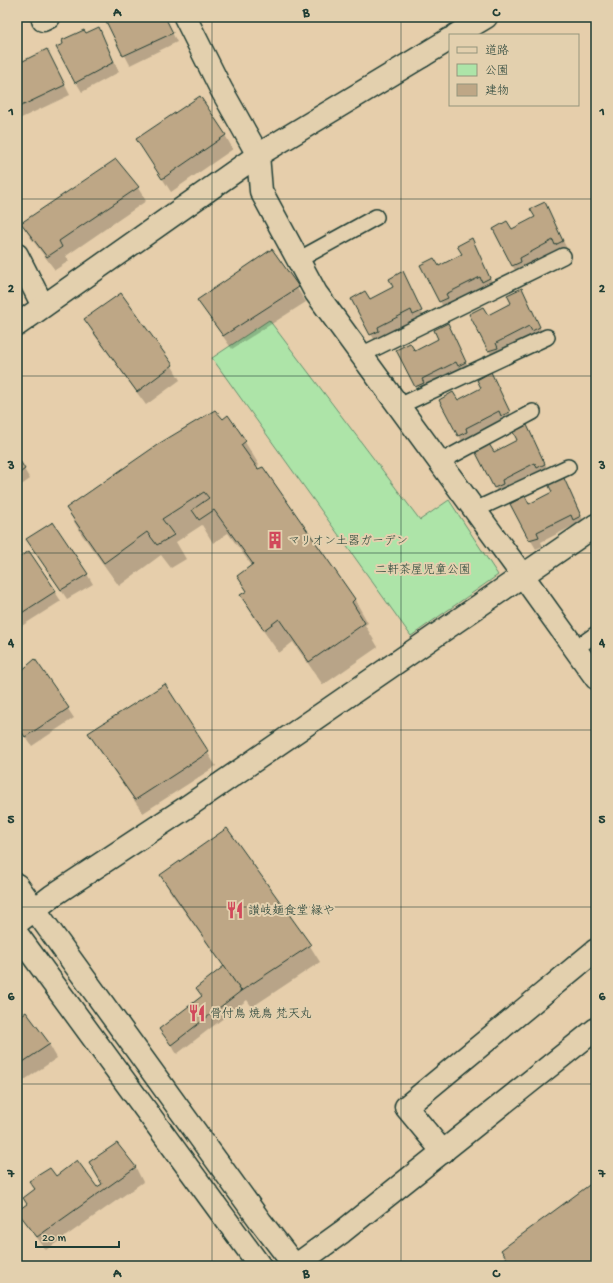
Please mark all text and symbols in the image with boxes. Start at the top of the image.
text: A [112,6,122,21]
text: B [302,6,311,21]
text: C [491,6,501,21]
legend [449,34,579,106]
text: 道路 [485,44,509,59]
text: 公園 [485,64,509,79]
text: 建物 [485,84,509,99]
text: 1 [7,105,14,120]
text: 1 [598,105,605,120]
text: 2 [8,282,15,297]
text: 2 [599,282,606,297]
text: 3 [7,459,15,474]
text: 3 [598,459,606,474]
building icon: マリオン土器ガーデン [265,530,285,550]
place label: マリオン土器ガーデン [288,534,408,549]
park label: 二軒茶屋児童公園 [375,563,471,578]
text: 4 [7,636,15,651]
text: 4 [598,636,606,651]
text: 5 [8,813,15,828]
text: 5 [599,813,606,828]
restaurant icon: 讃岐麺食堂 縁や [225,900,245,920]
place label: 讃岐麺食堂 縁や [248,904,335,919]
text: 6 [8,990,15,1005]
text: 6 [599,990,606,1005]
restaurant icon: 骨付鳥 焼鳥 梵天丸 [187,1003,207,1023]
place label: 骨付鳥 焼鳥 梵天丸 [210,1007,312,1022]
text: 7 [7,1167,16,1182]
text: 7 [598,1167,607,1182]
scale bar [36,1223,119,1249]
text: 20 m [42,1232,67,1246]
text: A [112,1267,122,1282]
text: B [302,1267,311,1282]
text: C [491,1267,501,1282]

